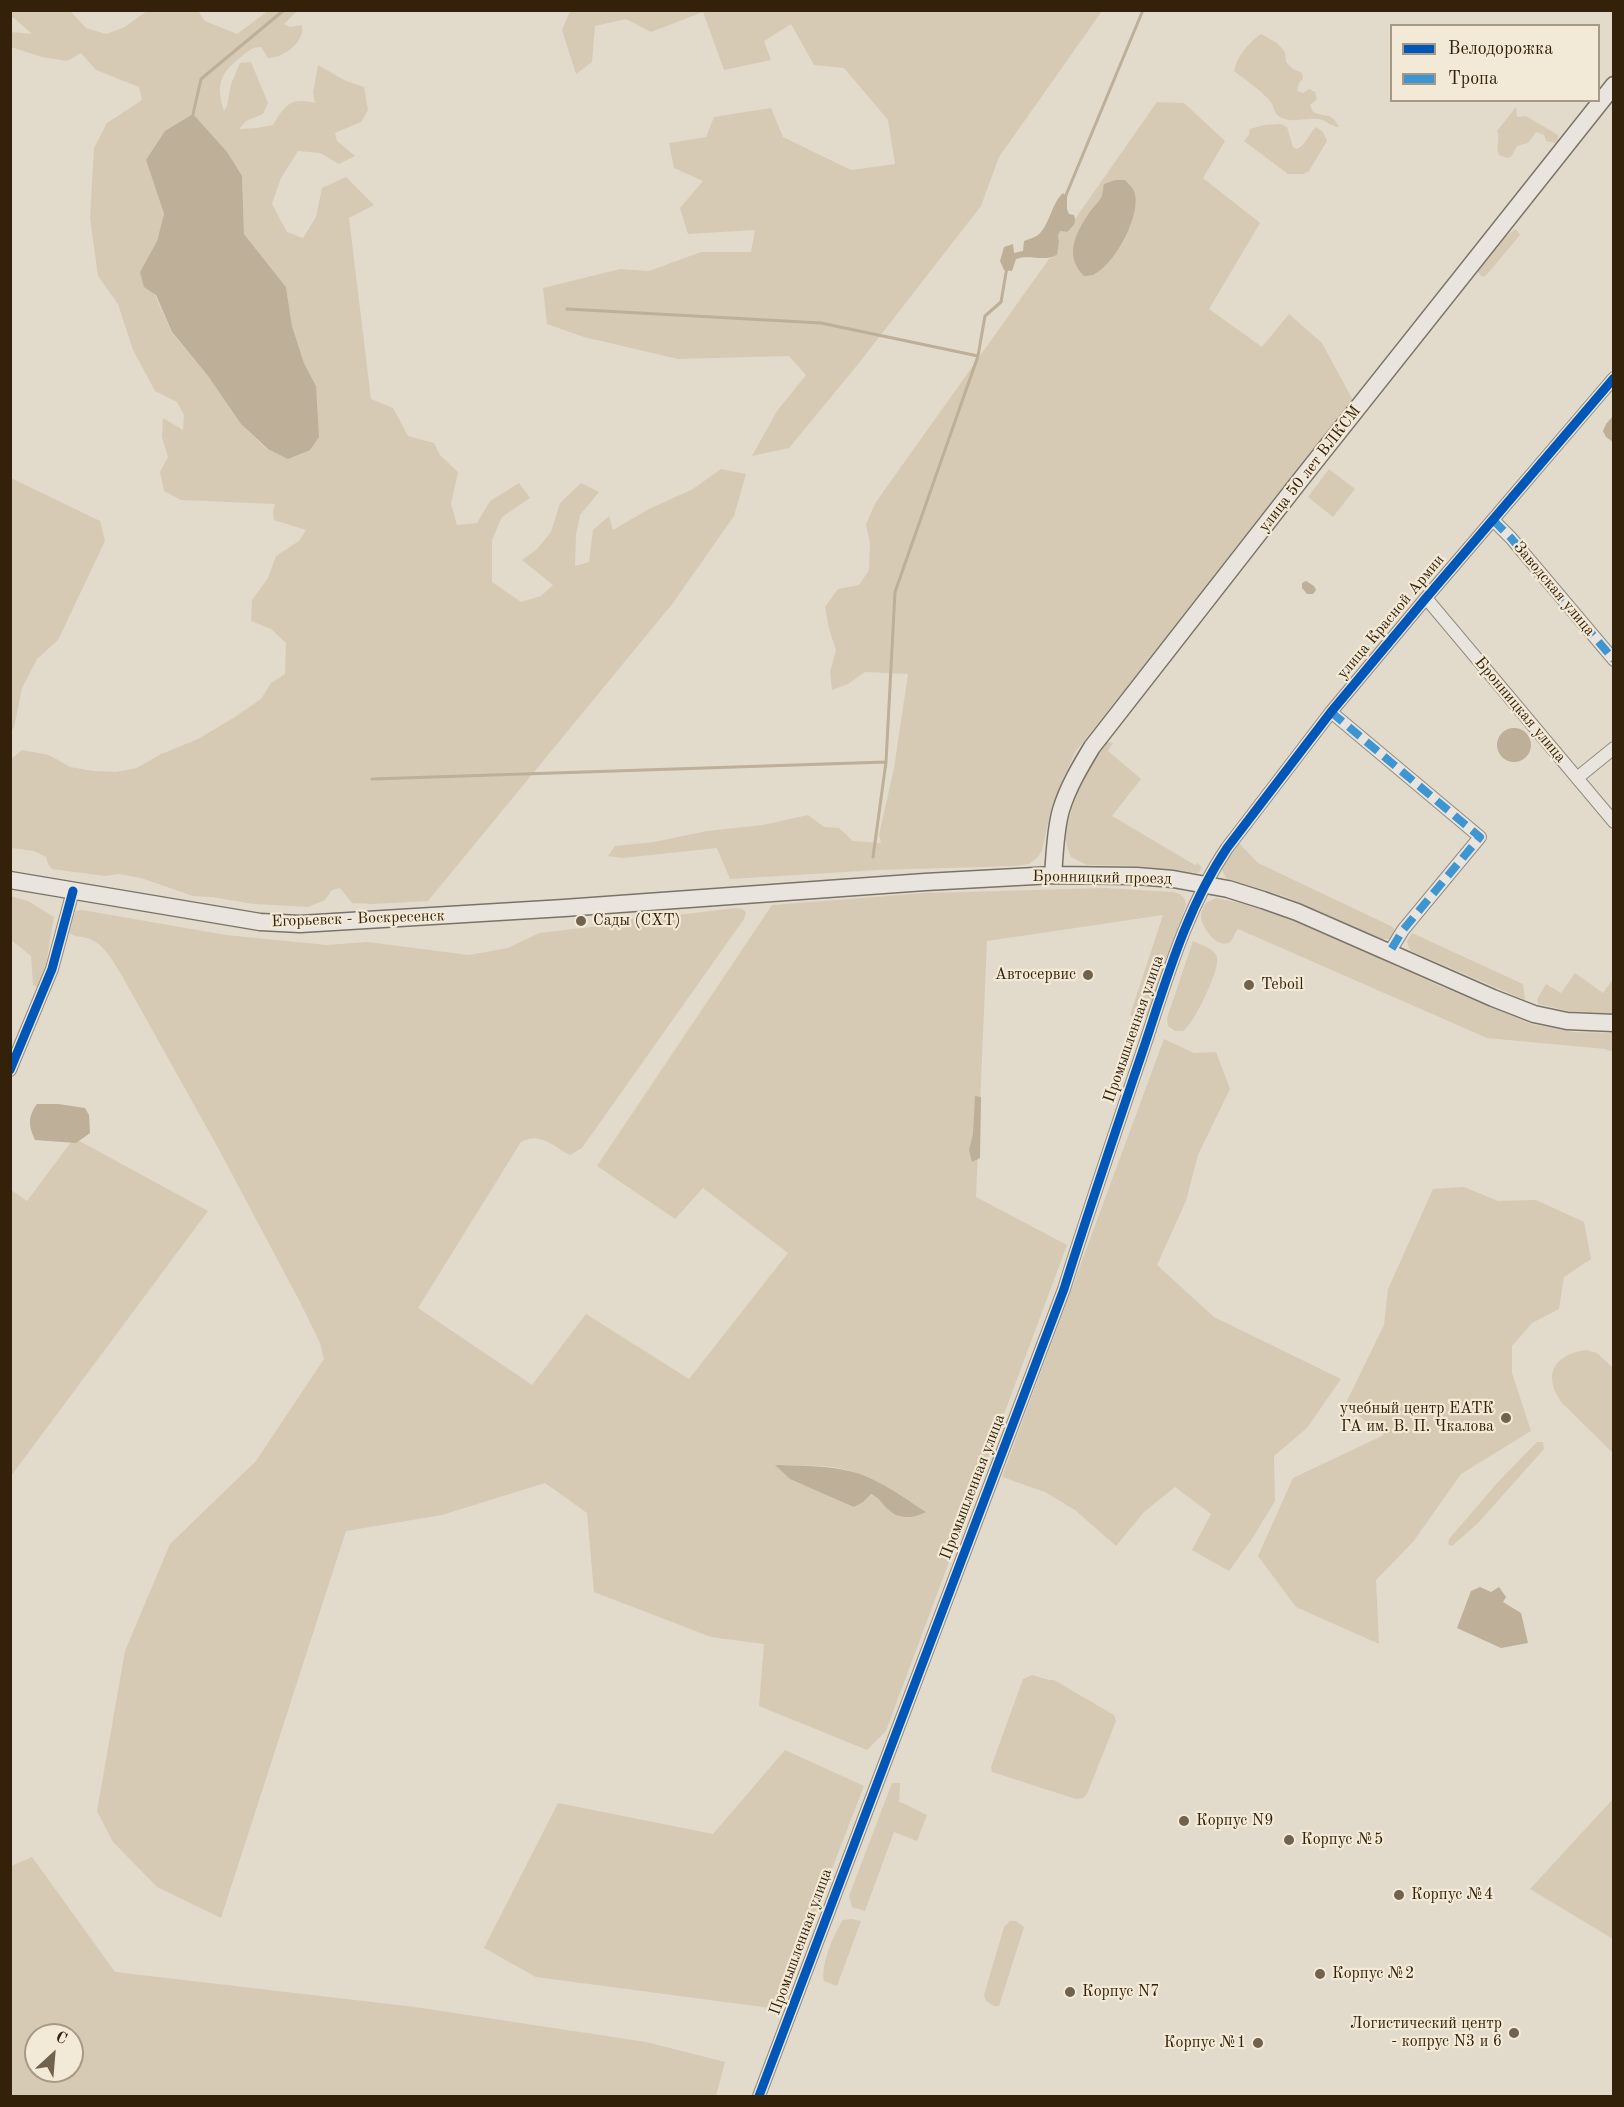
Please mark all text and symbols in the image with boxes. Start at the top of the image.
legend [1390,24,1600,102]
text: Велодорожка [1448,40,1553,58]
text: Тропа [1448,70,1498,88]
street label: улица 50 лет ВЛКСМ [1255,402,1365,536]
street label: Заводская улица [1509,538,1599,640]
street label: улица Красной Армии [1333,551,1449,683]
street label: Бронницкая улица [1470,653,1570,767]
street label: Бронницкий проезд [1032,867,1172,889]
street label: Егорьевск - Воскресенск [271,906,445,932]
place label: Сады (СХТ) [593,911,680,931]
marker: Сады (СХТ) [574,914,588,928]
street label: Промышленная улица [1100,953,1168,1105]
place label: Автосервис [995,965,1076,985]
marker: Автосервис [1081,968,1095,982]
place label: Teboil [1261,975,1303,995]
marker: Teboil [1242,978,1256,992]
place label: учебный центр ЕАТК ГА им. В. П. Чкалова [1340,1399,1494,1437]
street label: Промышленная улица [936,1411,1010,1563]
marker: учебный центр ЕАТК ГА им. В. П. Чкалова [1499,1411,1513,1425]
place label: Корпус N9 [1196,1811,1273,1831]
marker: Корпус N9 [1177,1814,1191,1828]
place label: Корпус №5 [1301,1830,1383,1850]
marker: Корпус №5 [1282,1833,1296,1847]
street label: Промышленная улица [766,1866,836,2018]
place label: Корпус №4 [1411,1885,1493,1905]
marker: Корпус №4 [1392,1888,1406,1902]
place label: Корпус №2 [1332,1964,1414,1984]
marker: Корпус №2 [1313,1967,1327,1981]
place label: Корпус N7 [1082,1982,1159,2002]
marker: Корпус N7 [1063,1985,1077,1999]
place label: Логистический центр - копрус N3 и 6 [1350,2014,1502,2052]
north arrow [24,2023,84,2083]
marker: Логистический центр - копрус N3 и 6 [1507,2026,1521,2040]
text: С [53,2029,69,2048]
place label: Корпус №1 [1164,2033,1246,2053]
marker: Корпус №1 [1251,2036,1265,2050]

